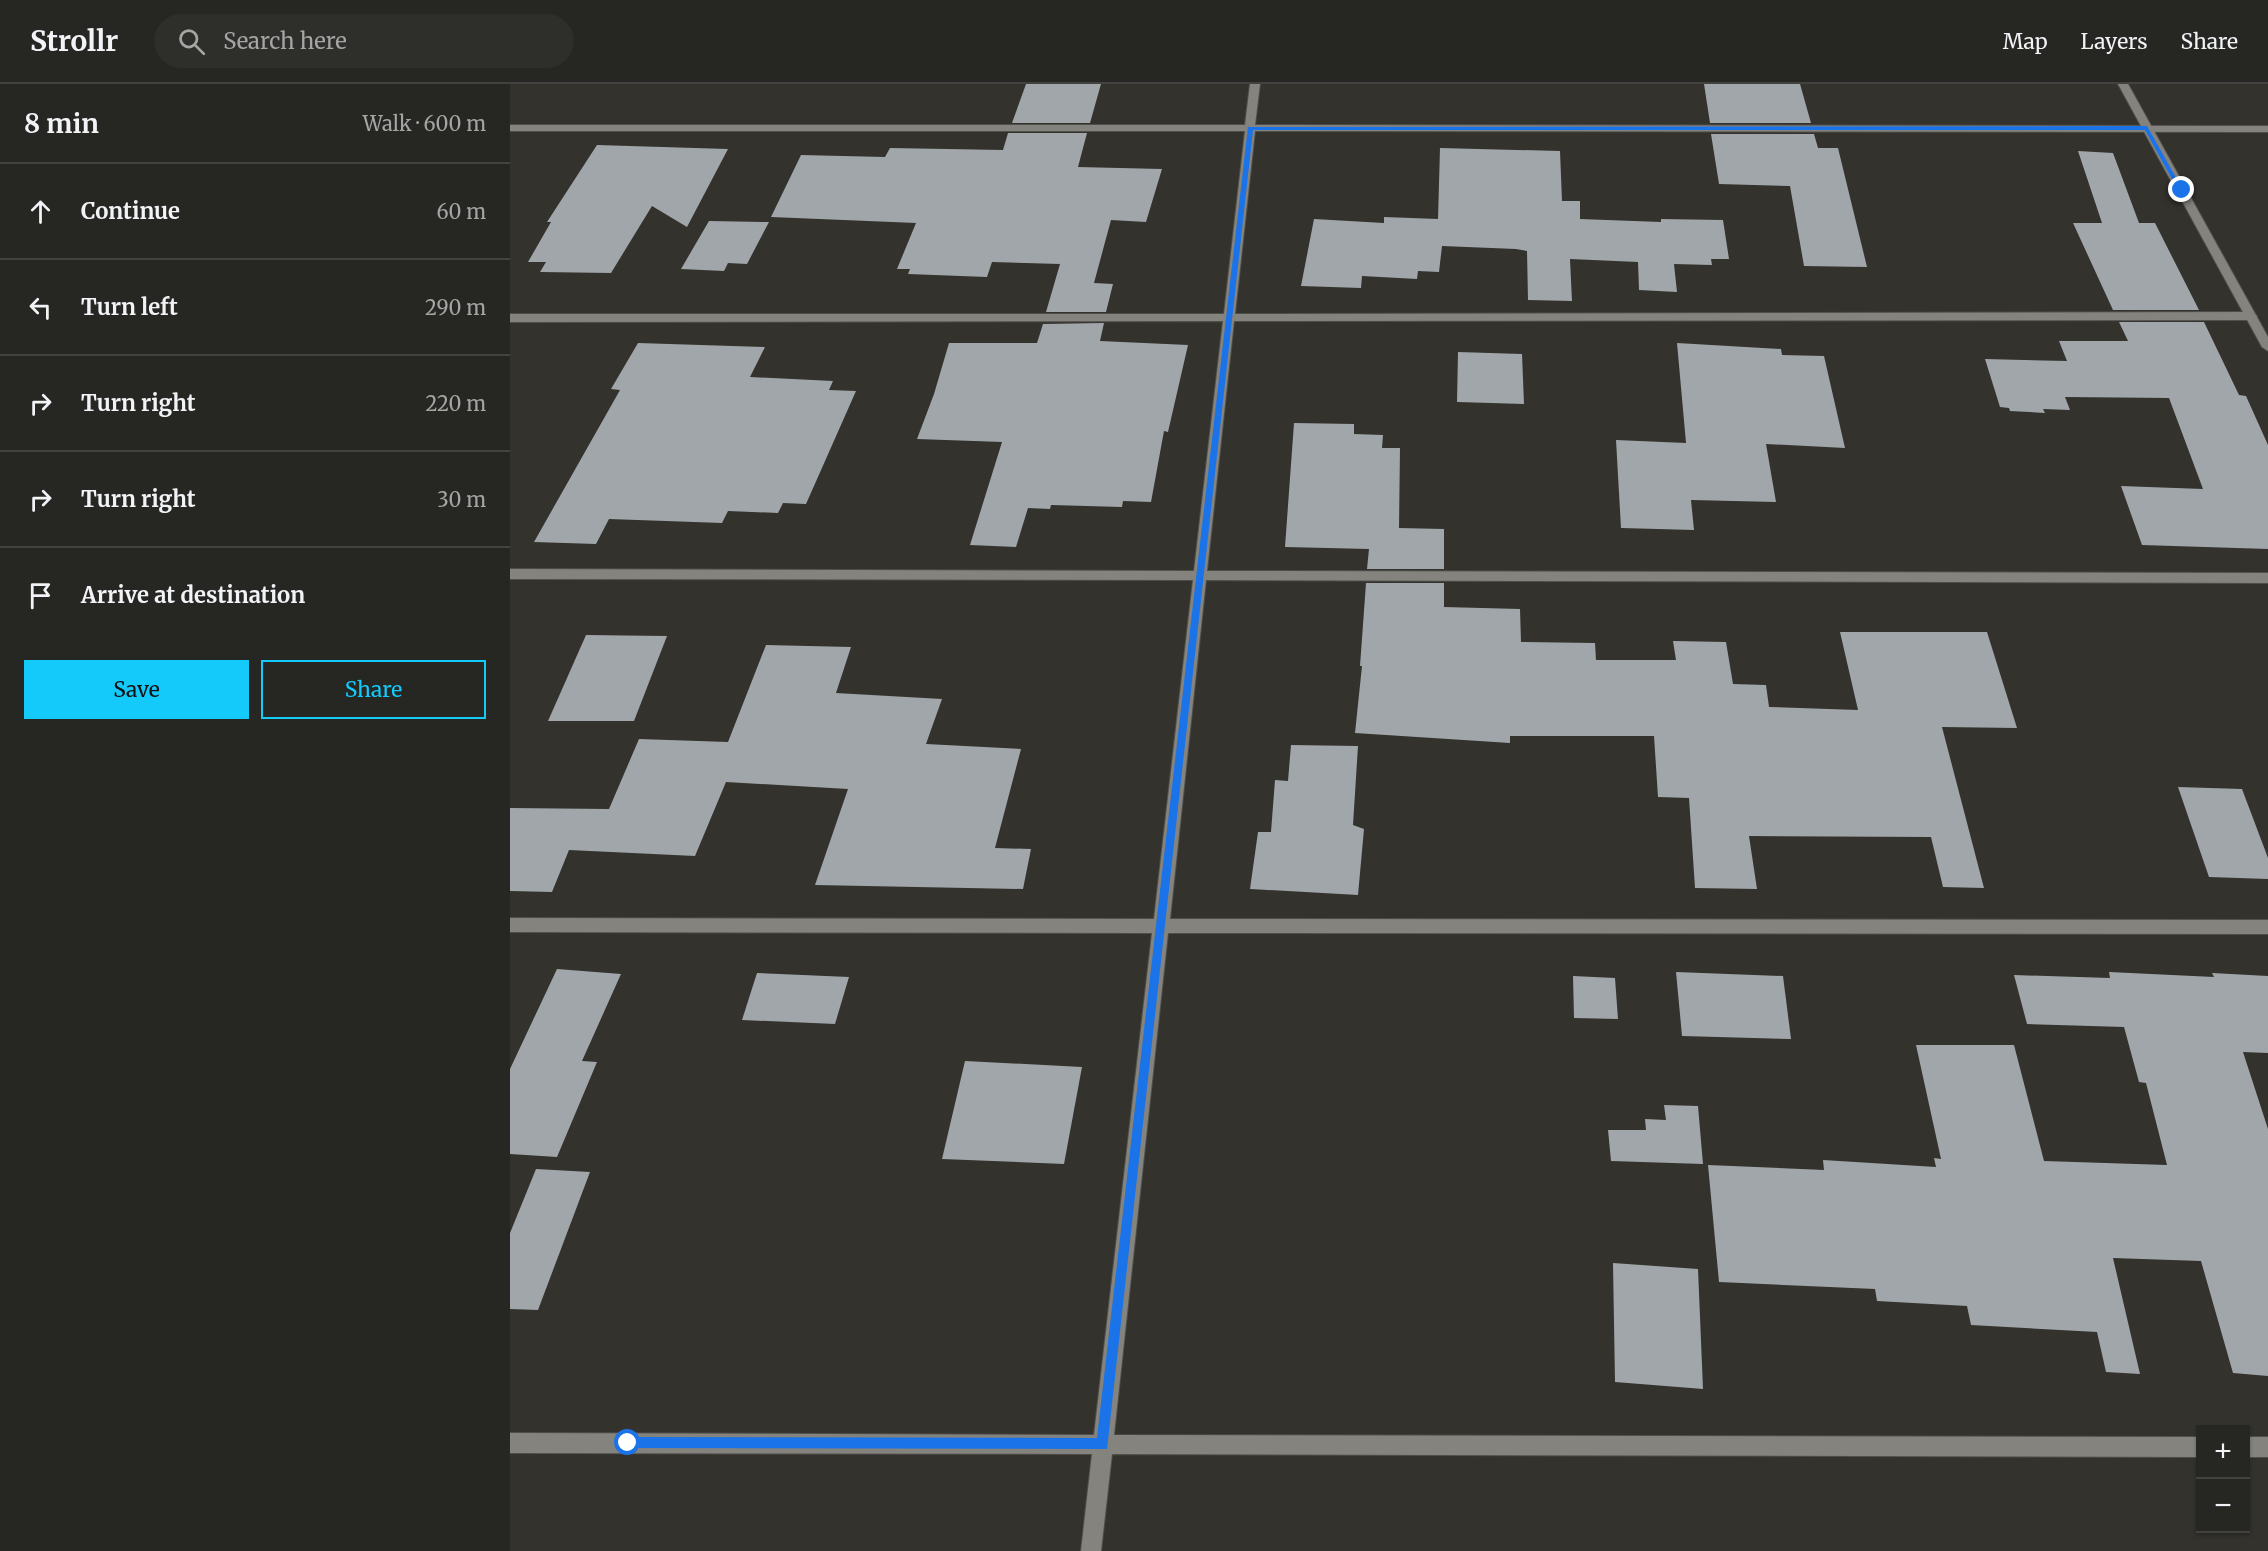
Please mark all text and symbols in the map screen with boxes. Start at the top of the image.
search box [154,14,574,68]
text: Strollr [30,23,118,59]
icon: search [175,25,208,58]
text: Search here [223,27,347,55]
text: Map [2003,28,2048,55]
text: Layers [2081,28,2148,55]
text: Share [2181,28,2238,55]
text: 8 min [24,107,99,140]
text: Walk · 600 m [363,111,486,136]
route end [2168,176,2194,202]
icon: ahead [24,195,57,228]
text: Continue [81,197,180,225]
text: 60 m [436,199,486,224]
icon: left [24,291,57,324]
text: Turn left [81,293,178,321]
text: 290 m [425,295,486,320]
icon: right [24,387,57,420]
text: Turn right [81,389,195,417]
text: 220 m [426,391,486,416]
icon: right [24,483,57,516]
text: Turn right [81,485,195,513]
text: 30 m [437,487,486,512]
icon: arrive [24,579,57,612]
text: Arrive at destination [81,581,305,609]
button: Save [24,660,249,719]
button: Share [261,660,486,719]
map controls [2196,1425,2250,1533]
button: + [2196,1425,2250,1479]
route start [614,1429,640,1455]
button: − [2196,1479,2250,1533]

